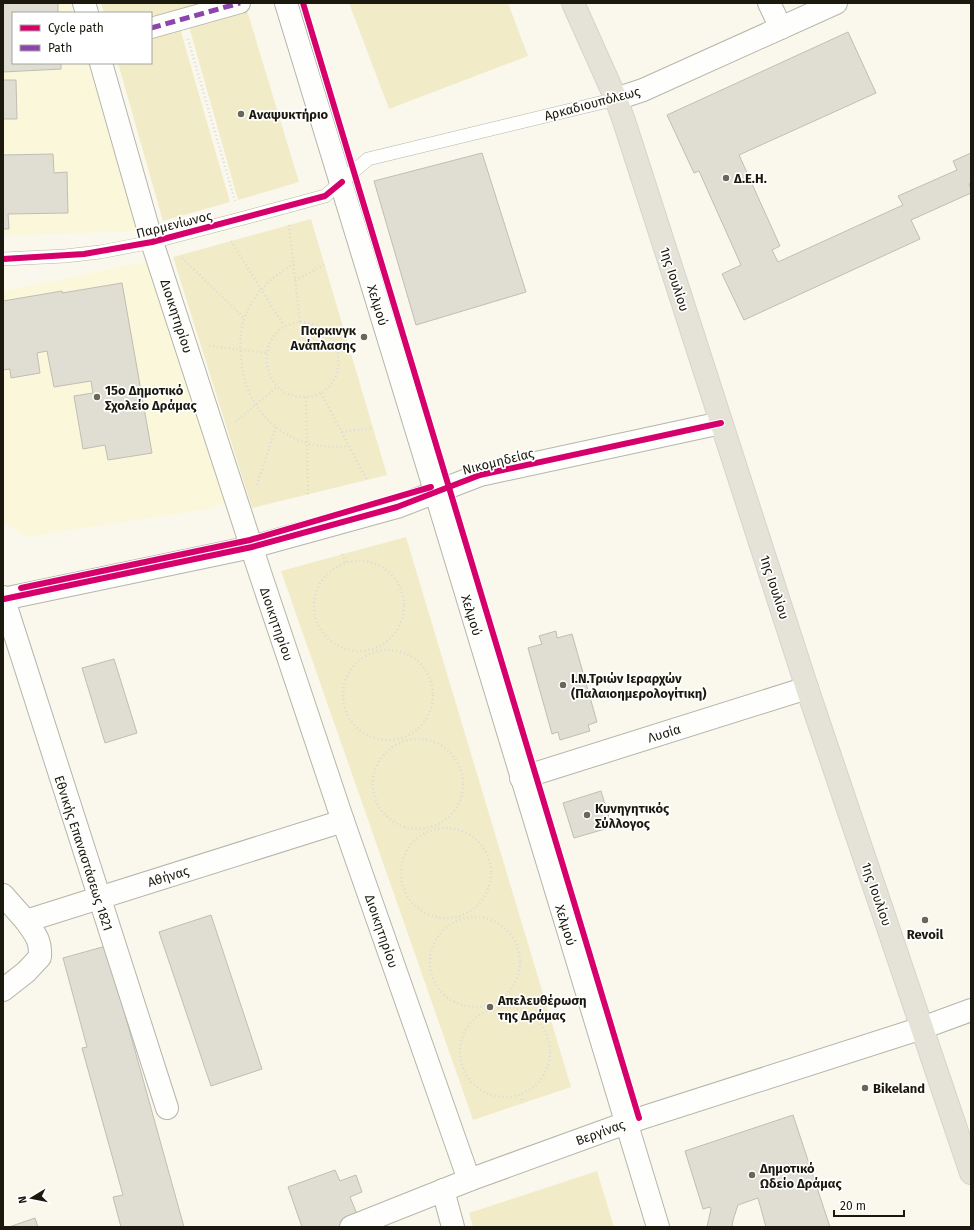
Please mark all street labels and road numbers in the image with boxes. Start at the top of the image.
street label: Αρκαδιουπόλεως [543,83,642,123]
street label: Παρμενίωνος [135,208,214,241]
street label: 1ης Ιουλίου [657,245,692,313]
street label: Διοικητηρίου [158,277,196,355]
street label: Χελμού [364,283,391,327]
street label: Νικομηδείας [461,445,535,478]
street label: 1ης Ιουλίου [757,553,792,621]
street label: Διοικητηρίου [257,585,296,663]
street label: Χελμού [458,593,485,637]
street label: Λυσία [646,721,683,746]
street label: Εθνικής Επαναστάσεως 1821 [51,774,116,933]
street label: 1ης Ιουλίου [859,860,894,928]
street label: Αθήνας [146,863,191,890]
street label: Διοικητηρίου [362,892,401,970]
street label: Χελμού [552,903,579,947]
street label: Βεργίνας [574,1117,627,1148]

